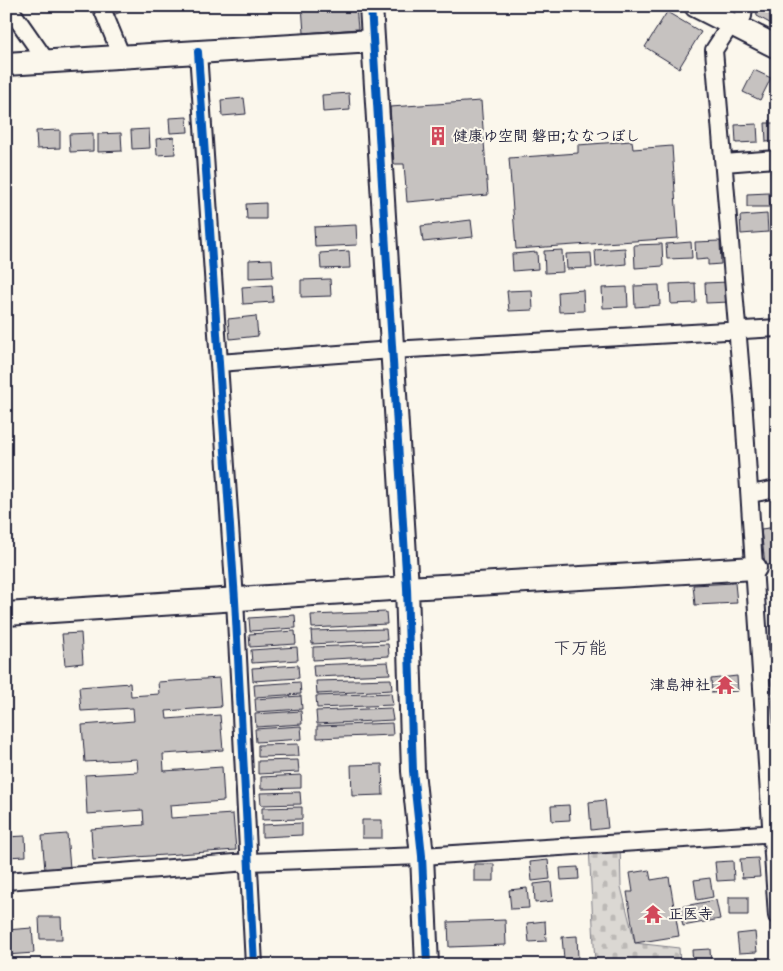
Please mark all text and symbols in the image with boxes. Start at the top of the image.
building icon: 健康ゆ空間 磐田;ななつぼし [427,125,449,147]
place label: 健康ゆ空間 磐田;ななつぼし [453,126,640,145]
district label: 下万能 [553,636,607,659]
temple icon: 津島神社 [714,674,736,696]
place label: 津島神社 [650,675,710,694]
temple icon: 正医寺 [642,903,664,925]
place label: 正医寺 [668,904,713,923]

